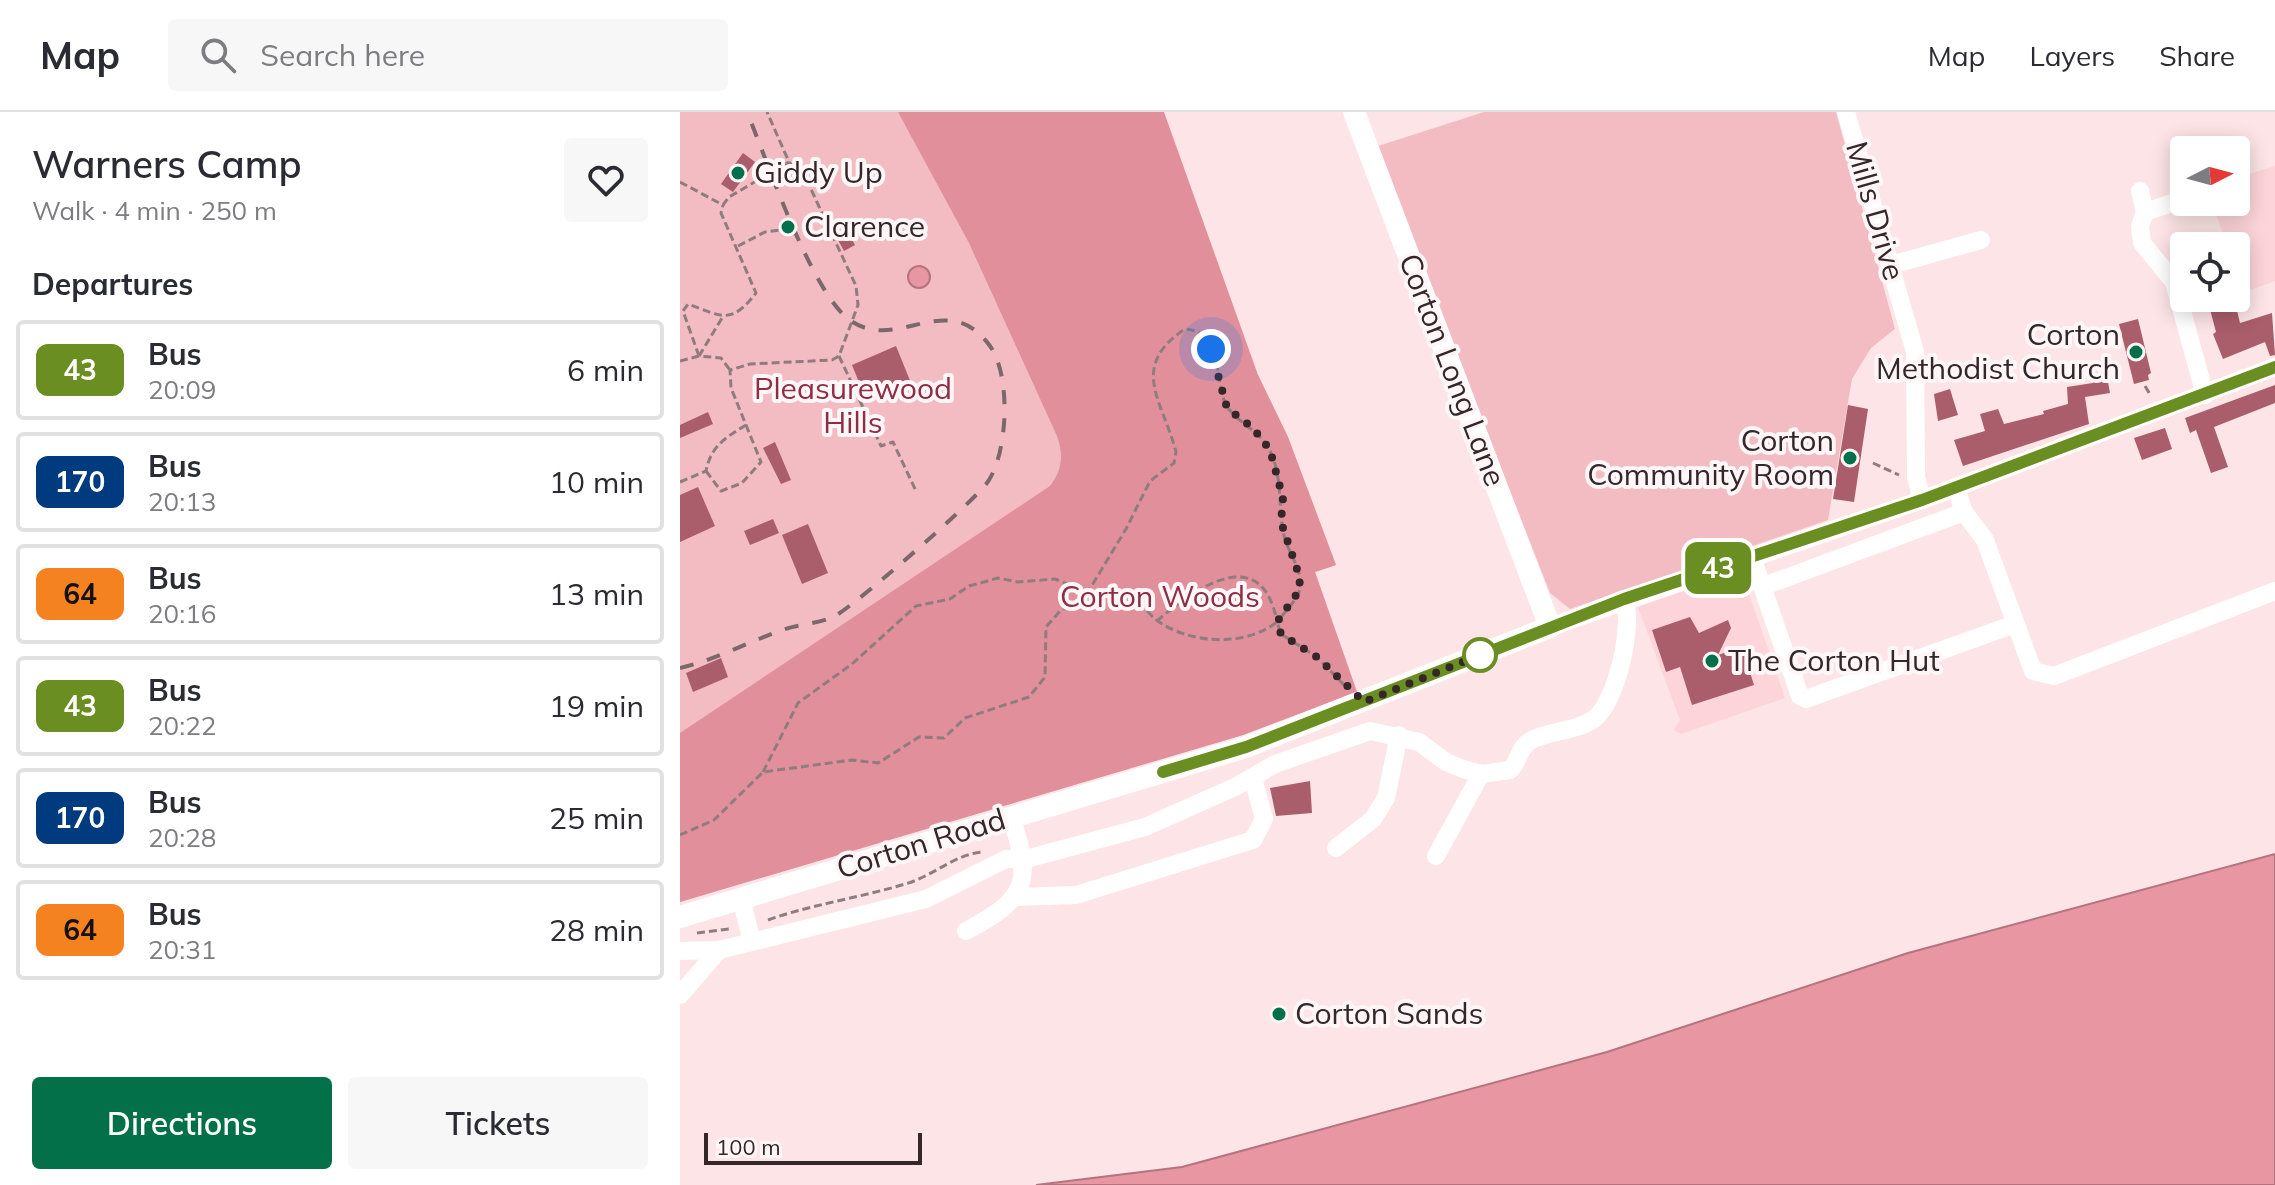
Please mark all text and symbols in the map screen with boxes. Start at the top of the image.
search box [168,19,728,91]
text: Map [40,31,120,79]
icon: search [196,33,240,77]
text: Search here [260,36,425,74]
text: Map [1928,38,1985,73]
text: Layers [2029,38,2115,73]
text: Share [2159,38,2235,73]
north arrow [2170,136,2250,216]
map controls [2170,136,2250,312]
street label: Mills Drive [1838,137,1914,284]
button: heart [564,138,648,222]
text: Warners Camp [32,140,302,188]
place label: Giddy Up [754,153,883,191]
marker: Giddy Up [729,164,747,182]
text: Walk · 4 min · 250 m [32,194,277,227]
place label: Clarence [804,207,925,245]
marker: Clarence [779,218,797,236]
button: locate [2170,232,2250,312]
street label: Corton Long Lane [1391,248,1515,491]
text: Departures [32,265,193,303]
place label: Corton Methodist Church [1876,315,2120,387]
your location [1191,329,1231,369]
text: Bus [148,335,202,373]
marker: Corton Methodist Church [2127,343,2145,361]
text: 6 min [567,351,644,389]
text: 43 [63,352,97,387]
park label: Pleasurewood Hills [754,369,952,441]
text: 20:09 [148,373,216,406]
place label: Corton Community Room [1587,421,1834,493]
text: Bus [148,447,202,485]
marker: Corton Community Room [1841,449,1859,467]
text: 10 min [549,463,644,501]
text: 170 [55,464,105,499]
text: 20:13 [148,485,216,518]
line badge: 43 [1682,542,1754,594]
text: 43 [1701,550,1735,585]
text: Bus [148,559,202,597]
text: 13 min [549,575,644,613]
text: 64 [63,576,97,611]
park label: Corton Woods [1060,577,1260,615]
text: 20:16 [148,597,216,630]
unlabelled marker [1463,638,1497,672]
place label: The Corton Hut [1728,641,1940,679]
marker: The Corton Hut [1703,652,1721,670]
text: Bus [148,671,202,709]
text: 19 min [549,687,644,725]
text: 43 [63,688,97,723]
text: 20:22 [148,709,216,742]
text: Bus [148,783,202,821]
text: 25 min [549,799,644,837]
street label: Corton Road [832,799,1010,887]
text: 170 [55,800,105,835]
text: 20:28 [148,821,216,854]
text: Bus [148,895,202,933]
text: 28 min [549,911,644,949]
text: 64 [63,912,97,947]
text: 20:31 [148,933,216,966]
place label: Corton Sands [1295,994,1483,1032]
marker: Corton Sands [1270,1005,1288,1023]
button: Directions [32,1077,332,1169]
button: Tickets [348,1077,648,1169]
scale bar [704,1129,922,1165]
text: 100 m [716,1133,781,1161]

